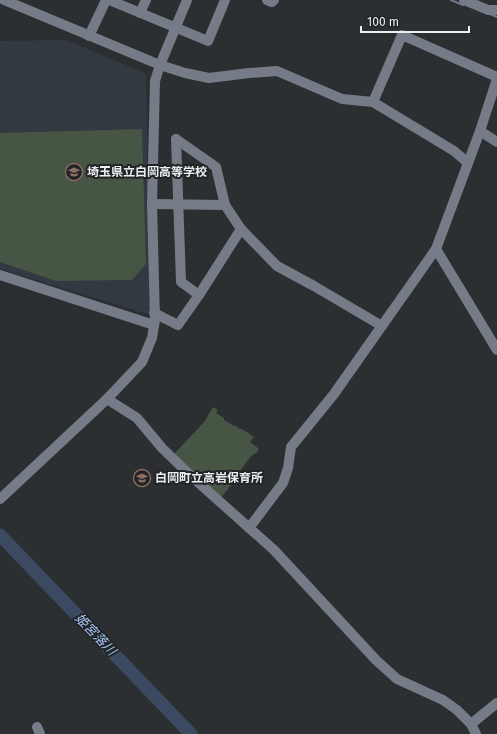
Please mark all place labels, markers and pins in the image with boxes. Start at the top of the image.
school or university icon: 埼玉県立白岡高等学校 [64,162,84,182]
place label: 埼玉県立白岡高等学校 [87,165,207,179]
school or university icon: 白岡町立高岩保育所 [132,468,152,488]
place label: 白岡町立高岩保育所 [155,471,263,485]

